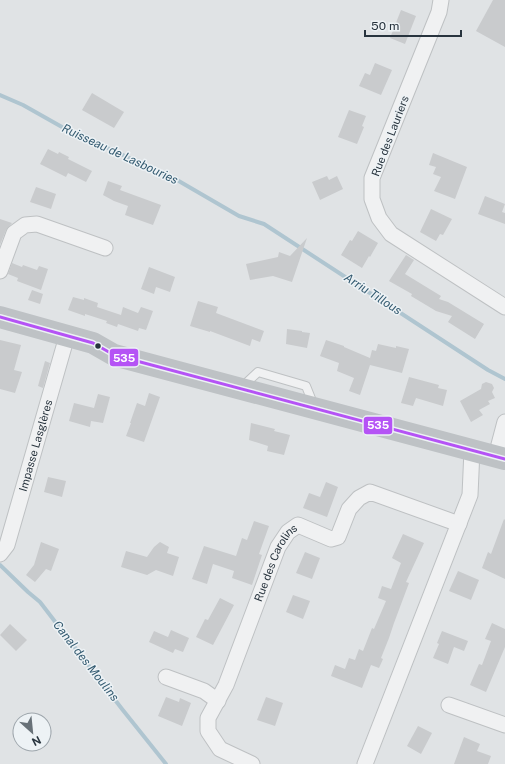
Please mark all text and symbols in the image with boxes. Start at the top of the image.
scale bar [365,12,461,38]
text: 50 m [371,19,399,33]
street label: Rue des Lauriers [369,94,411,178]
water label: Ruisseau de Lasbouries [60,121,180,187]
water label: Arriu Tillous [342,270,404,318]
unlabelled marker [93,341,103,351]
line badge: 535 [109,348,139,367]
text: 535 [113,352,135,364]
street label: Impasse Lasglères [17,398,55,493]
line badge: 535 [363,416,393,435]
text: 535 [367,419,389,431]
street label: Rue des Carolins [252,521,300,603]
water label: Canal des Moulins [50,618,122,704]
north arrow [12,712,52,752]
text: N [30,734,43,748]

